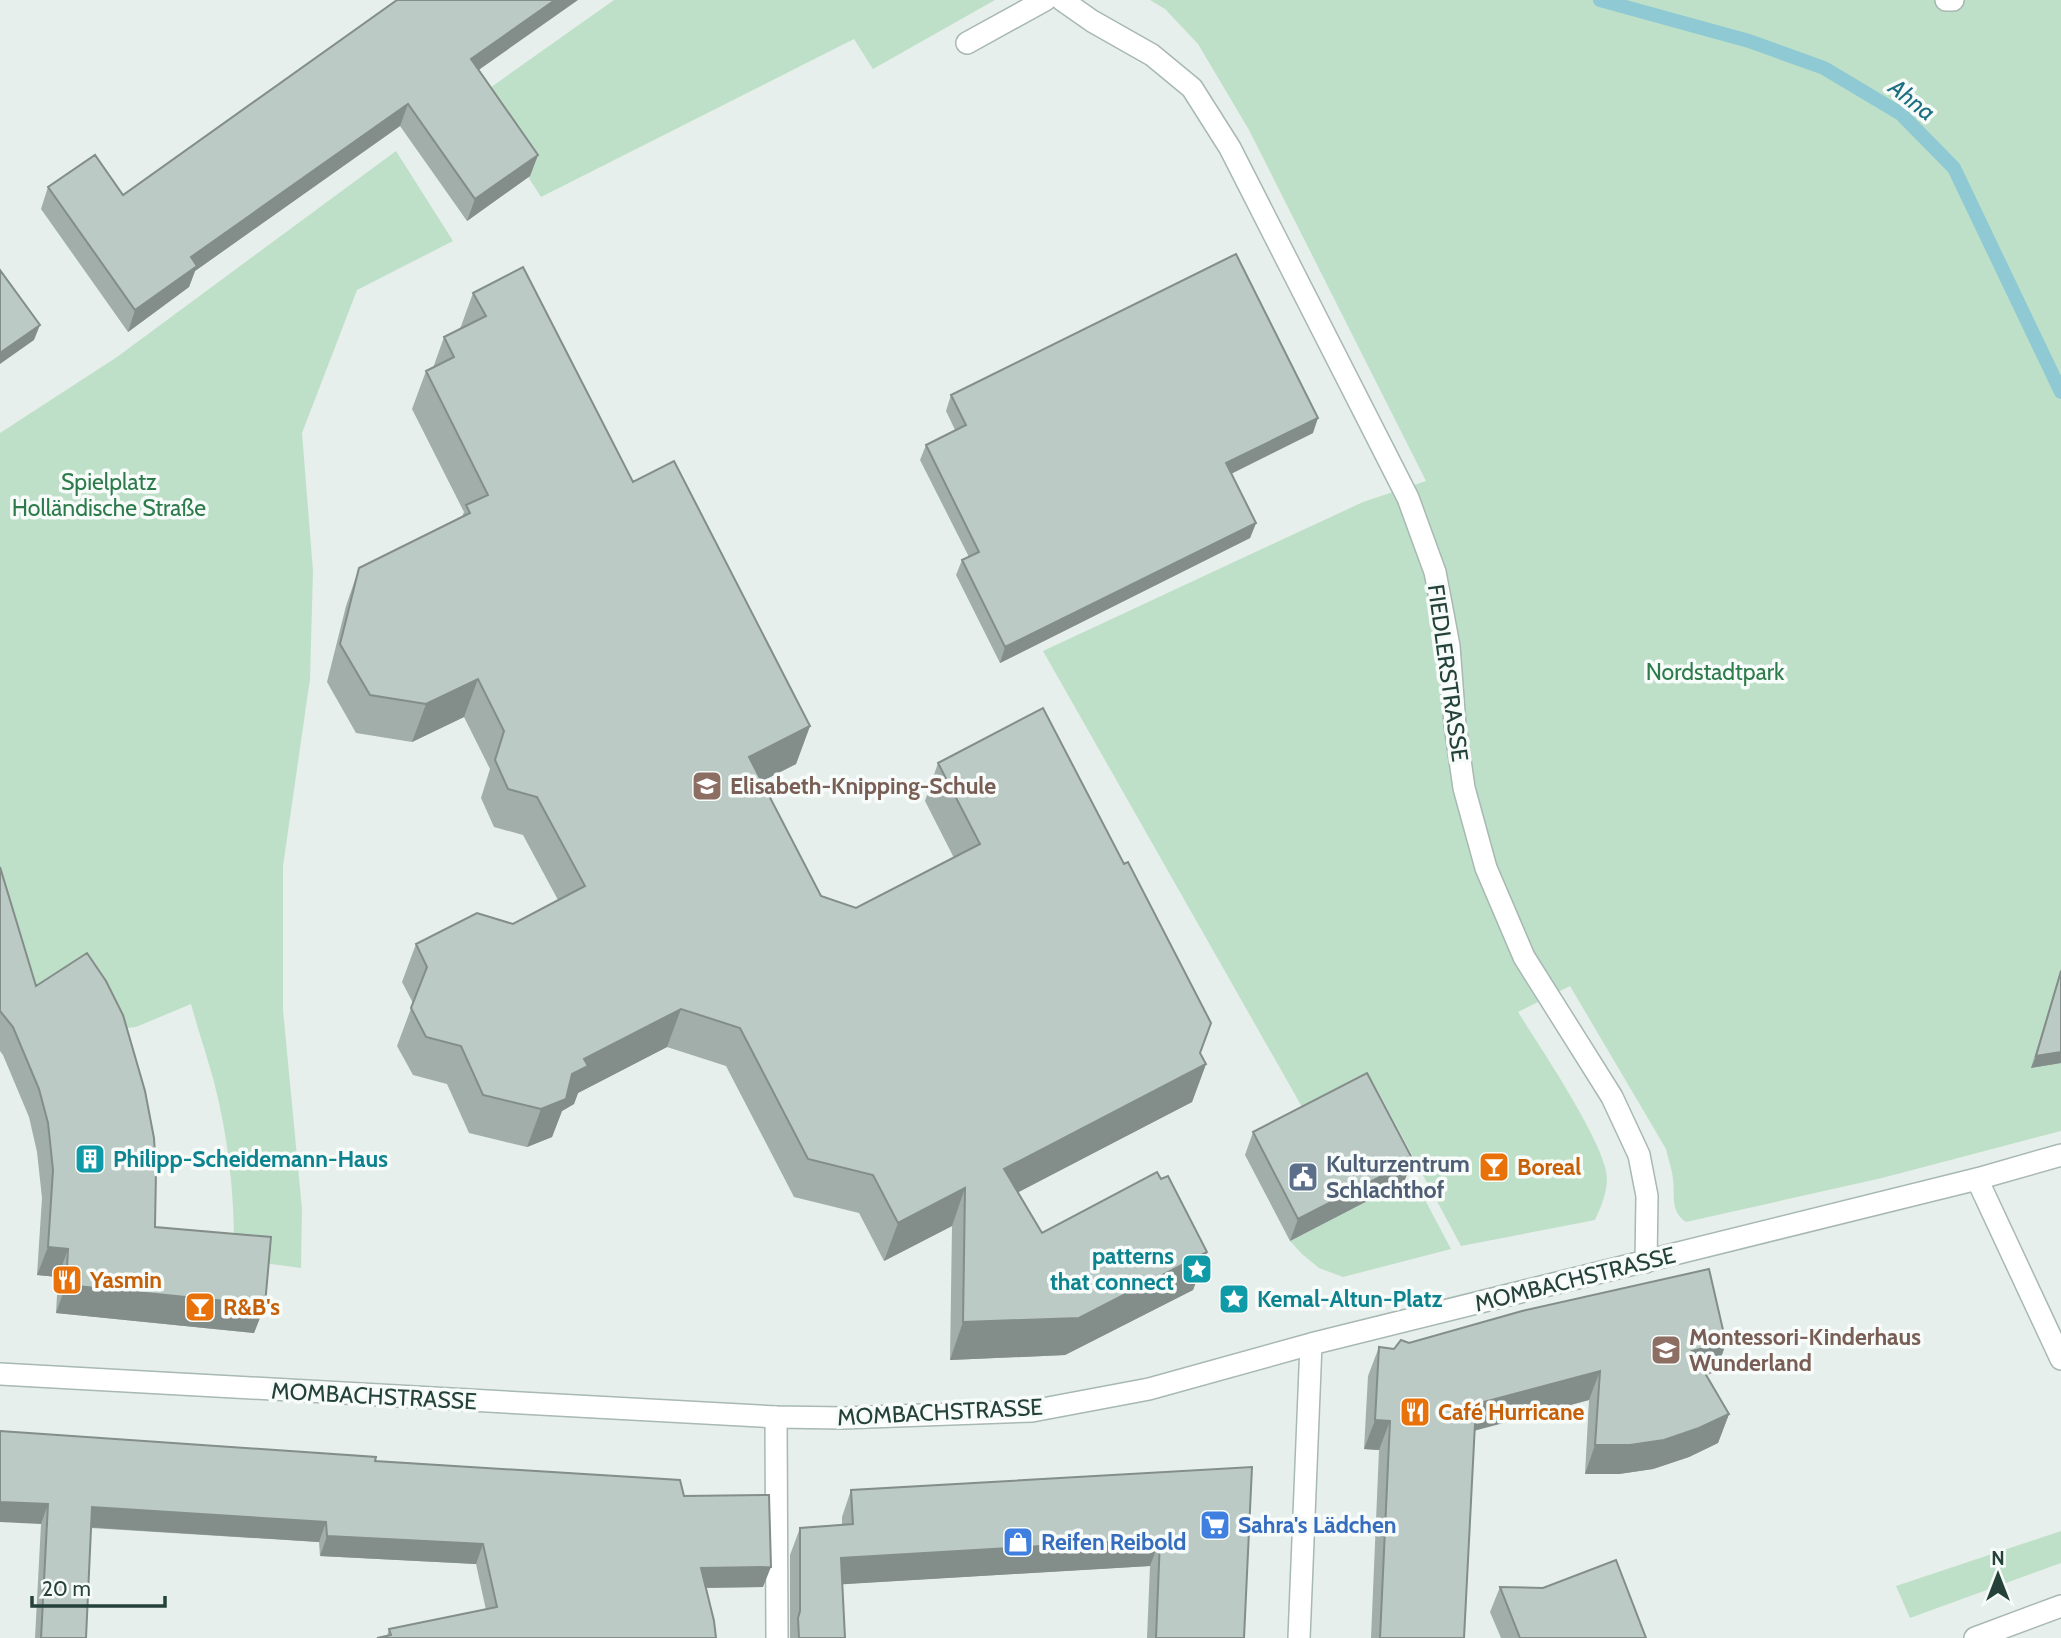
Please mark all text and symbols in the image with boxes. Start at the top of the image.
water label: Ahna [1882,72,1941,127]
park label: Spielplatz Holländische Straße [12,468,206,522]
street label: FIEDLERSTRASSE [1422,583,1474,763]
park label: Nordstadtpark [1646,658,1785,686]
school or university icon: Elisabeth-Knipping-Schule [690,769,724,803]
place label: Elisabeth-Knipping-Schule [730,772,996,800]
building icon: Philipp-Scheidemann-Haus [73,1142,107,1176]
place label: Philipp-Scheidemann-Haus [113,1145,388,1173]
place label: Kulturzentrum Schlachthof [1326,1150,1470,1204]
bar icon: Boreal [1477,1150,1511,1184]
place label: Boreal [1517,1153,1581,1181]
public building icon: Kulturzentrum Schlachthof [1286,1160,1320,1194]
street label: MOMBACHSTRASSE [1472,1240,1678,1318]
place label: patterns that connect [1050,1242,1174,1296]
place icon: patterns that connect [1180,1252,1214,1286]
restaurant icon: Yasmin [50,1263,84,1297]
place label: Yasmin [89,1266,162,1294]
place icon: Kemal-Altun-Platz [1217,1282,1251,1316]
place label: Kemal-Altun-Platz [1257,1285,1442,1313]
bar icon: R&B's [183,1290,217,1324]
place label: R&B's [223,1293,280,1321]
place label: Montessori-Kinderhaus Wunderland [1689,1323,1921,1377]
school or university icon: Montessori-Kinderhaus Wunderland [1649,1333,1683,1367]
street label: MOMBACHSTRASSE [270,1377,478,1415]
street label: MOMBACHSTRASSE [836,1393,1044,1431]
restaurant icon: Café Hurricane [1398,1395,1432,1429]
place label: Café Hurricane [1438,1398,1585,1426]
supermarket icon: Sahra's Lädchen [1198,1508,1232,1542]
place label: Sahra's Lädchen [1238,1511,1397,1539]
shop icon: Reifen Reibold [1001,1525,1035,1559]
place label: Reifen Reibold [1041,1528,1186,1556]
north arrow [1963,1540,2033,1610]
text: N [1991,1547,2005,1570]
scale bar [32,1564,164,1608]
text: 20 m [42,1576,91,1601]

